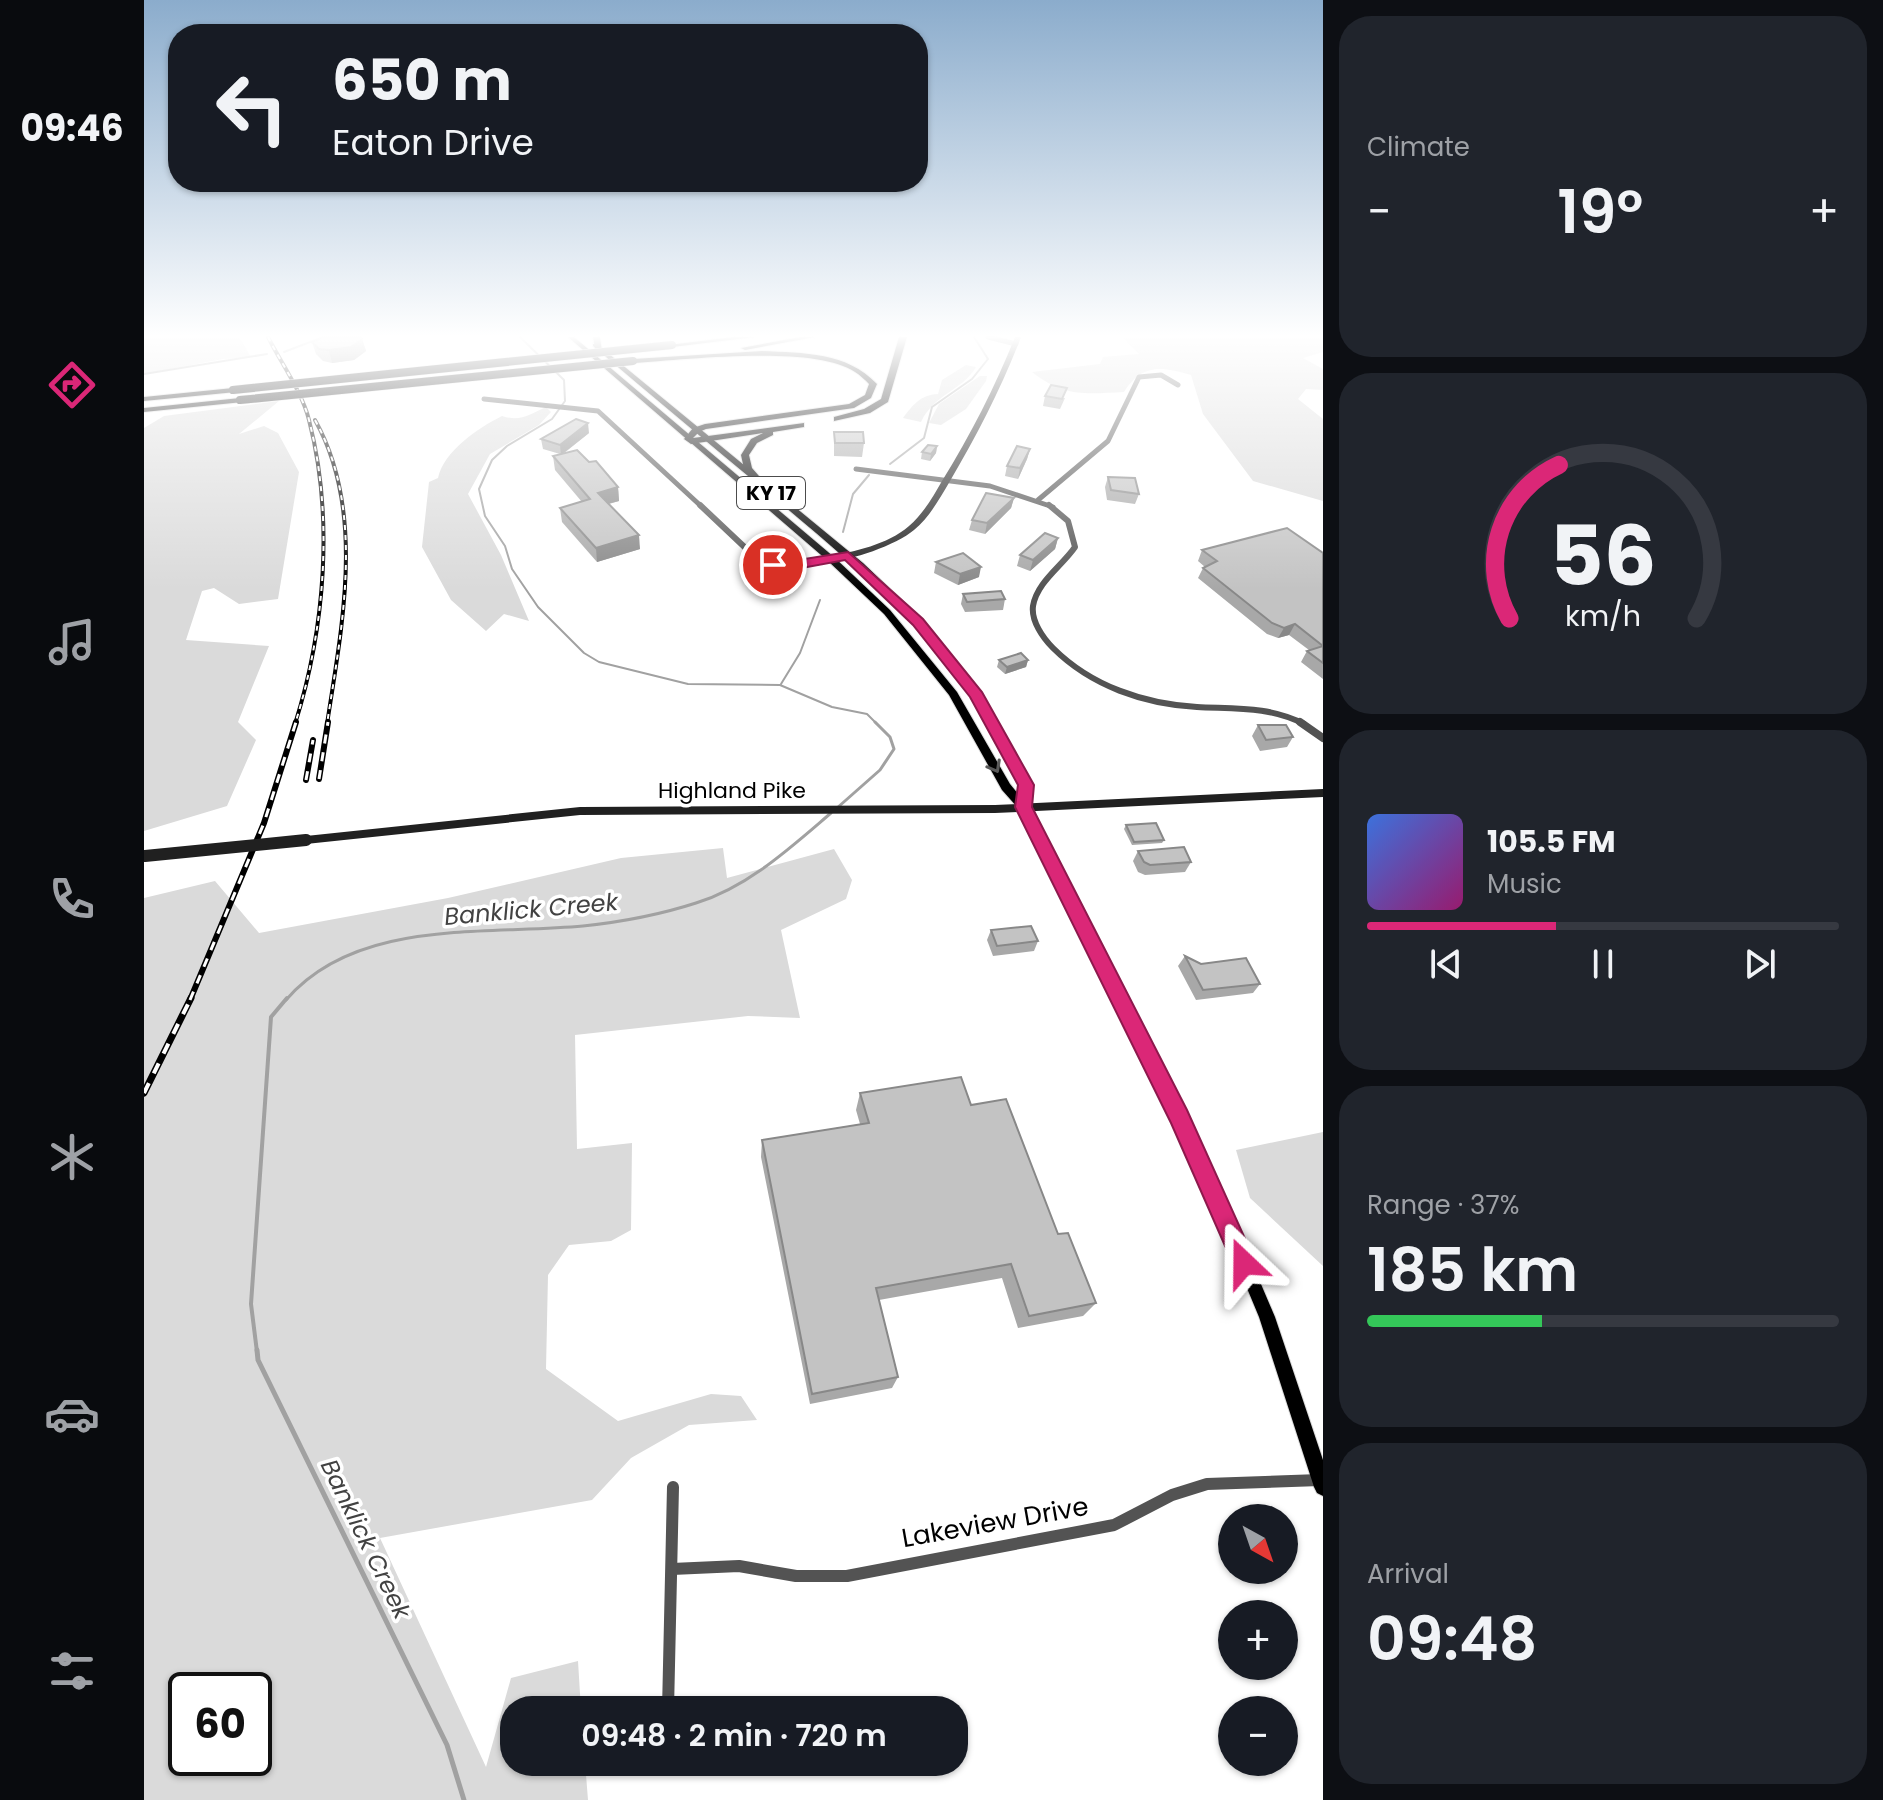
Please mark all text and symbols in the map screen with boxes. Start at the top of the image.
text: 650 m [332,41,512,120]
icon: left [200,56,304,160]
text: 09:46 [20,103,124,154]
text: Eaton Drive [332,117,534,168]
text: Climate [1367,129,1470,165]
text: 19° [1557,170,1643,254]
text: − [1367,181,1391,242]
text: + [1809,181,1839,242]
icon: directions [44,357,100,413]
road number: KY 17 [737,477,805,509]
text: 56 [1549,498,1657,614]
pin [739,531,807,599]
icon: arrive [751,543,795,587]
text: km/h [1565,596,1641,636]
icon: music [44,614,100,670]
one-way arrow [985,758,1001,772]
street label: Highland Pike [658,775,806,806]
text: 105.5 FM [1487,820,1616,863]
text: Music [1487,866,1562,902]
icon: phone [44,871,100,927]
water label: Banklick Creek [443,885,621,933]
icon: previous [1424,942,1468,986]
icon: pause [1581,942,1625,986]
icon: next [1738,942,1782,986]
icon: climate [44,1129,100,1185]
text: Range · 37% [1367,1187,1519,1223]
position arrow [1202,1221,1286,1305]
text: 185 km [1367,1228,1578,1312]
icon: car [44,1386,100,1442]
water label: Banklick Creek [313,1454,420,1626]
street label: Lakeview Drive [899,1488,1091,1556]
north arrow [1218,1504,1298,1584]
map controls [1218,1504,1298,1776]
text: Arrival [1367,1556,1449,1592]
text: 09:48 [1367,1597,1537,1681]
button: + [1218,1600,1298,1680]
icon: filters [44,1643,100,1699]
speed limit sign: 60 [168,1672,272,1776]
button: − [1218,1696,1298,1776]
text: 09:48 · 2 min · 720 m [581,1714,887,1757]

